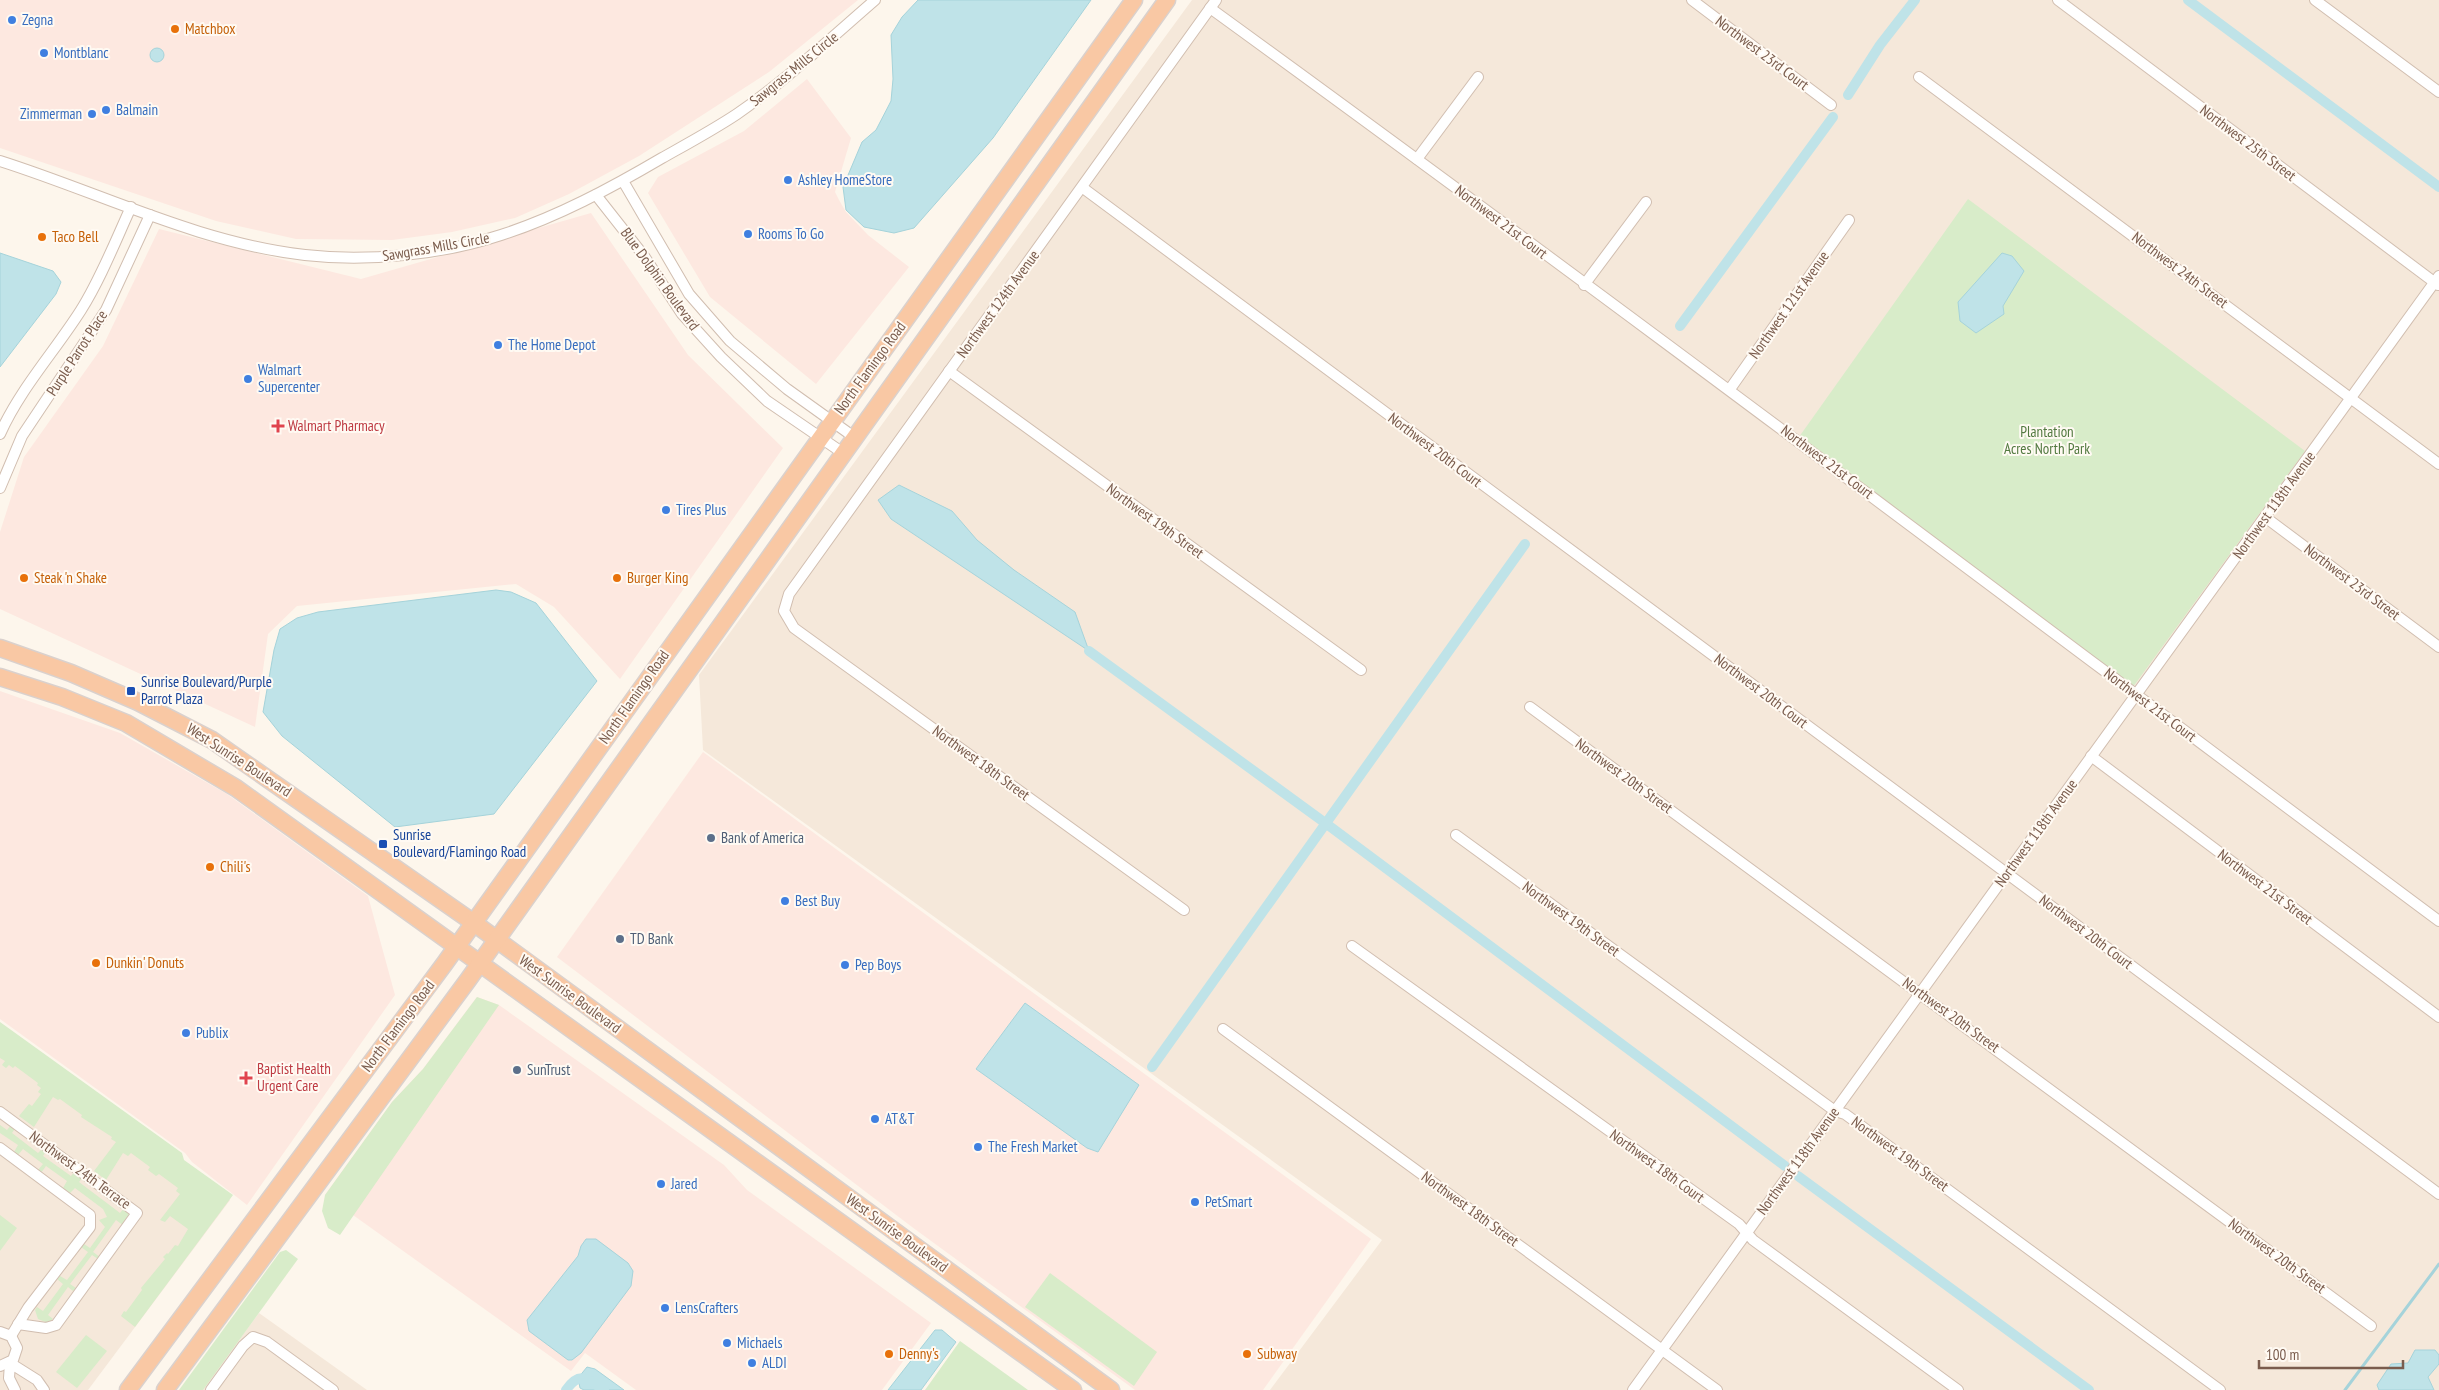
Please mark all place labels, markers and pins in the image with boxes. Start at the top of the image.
place label: Zegna [22,10,53,29]
marker: Zegna [6,14,18,26]
place label: Matchbox [185,19,235,38]
marker: Matchbox [169,23,181,35]
place label: Montblanc [54,43,109,62]
marker: Montblanc [38,47,50,59]
place label: Balmain [116,100,158,119]
place label: Zimmerman [20,104,82,123]
marker: Balmain [100,104,112,116]
marker: Zimmerman [86,108,98,120]
place label: Ashley HomeStore [798,170,892,189]
marker: Ashley HomeStore [782,174,794,186]
place label: Rooms To Go [758,224,824,243]
place label: Taco Bell [52,227,99,246]
marker: Rooms To Go [742,228,754,240]
marker: Taco Bell [36,231,48,243]
place label: The Home Depot [508,335,596,354]
marker: The Home Depot [492,339,504,351]
place label: Walmart Supercenter [258,360,321,396]
marker: Walmart Supercenter [242,373,254,385]
place label: Walmart Pharmacy [288,416,385,435]
marker: Walmart Pharmacy [272,420,284,432]
place label: Tires Plus [676,500,726,519]
marker: Tires Plus [660,504,672,516]
place label: Steak 'n Shake [34,568,107,587]
place label: Burger King [627,568,688,587]
marker: Steak 'n Shake [18,572,30,584]
marker: Burger King [611,572,623,584]
place label: Sunrise Boulevard/Purple Parrot Plaza [141,672,272,708]
marker: Sunrise Boulevard/Purple Parrot Plaza [125,685,137,697]
place label: Sunrise Boulevard/Flamingo Road [393,825,526,861]
place label: Bank of America [721,828,804,847]
marker: Bank of America [705,832,717,844]
marker: Sunrise Boulevard/Flamingo Road [377,838,389,850]
place label: Chili's [220,857,250,876]
marker: Chili's [204,861,216,873]
place label: Best Buy [795,891,840,910]
marker: Best Buy [779,895,791,907]
place label: TD Bank [630,929,673,948]
marker: TD Bank [614,933,626,945]
place label: Dunkin' Donuts [106,953,184,972]
place label: Pep Boys [855,955,901,974]
marker: Dunkin' Donuts [90,957,102,969]
marker: Pep Boys [839,959,851,971]
place label: Publix [196,1023,228,1042]
marker: Publix [180,1027,192,1039]
place label: Baptist Health Urgent Care [257,1059,331,1095]
place label: SunTrust [527,1060,570,1079]
marker: SunTrust [511,1064,523,1076]
marker: Baptist Health Urgent Care [239,1071,253,1085]
place label: AT&T [885,1109,915,1128]
marker: AT&T [869,1113,881,1125]
place label: The Fresh Market [988,1137,1078,1156]
marker: The Fresh Market [972,1141,984,1153]
place label: Jared [670,1174,697,1193]
marker: Jared [655,1178,667,1190]
place label: PetSmart [1205,1192,1252,1211]
marker: PetSmart [1189,1196,1201,1208]
place label: LensCrafters [675,1298,738,1317]
marker: LensCrafters [659,1302,671,1314]
place label: Michaels [737,1333,783,1352]
marker: Michaels [721,1337,733,1349]
place label: Denny's [899,1344,939,1363]
place label: Subway [1257,1344,1297,1363]
marker: Denny's [883,1348,895,1360]
marker: Subway [1241,1348,1253,1360]
place label: ALDI [762,1353,787,1372]
marker: ALDI [746,1357,758,1369]

